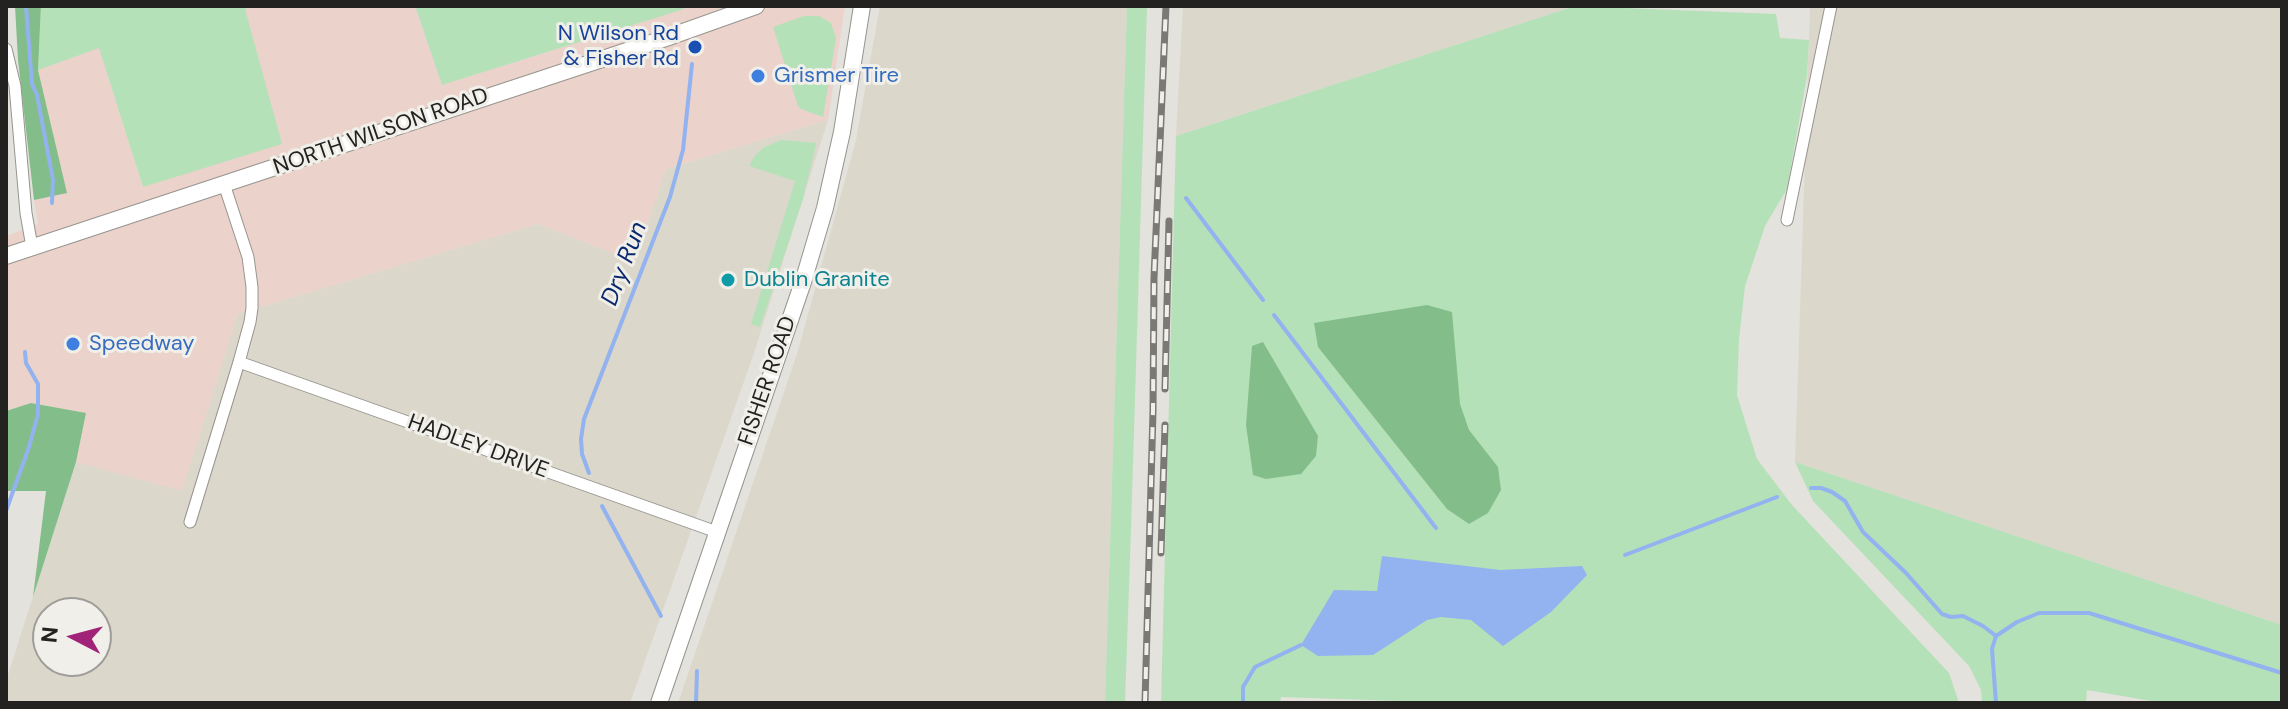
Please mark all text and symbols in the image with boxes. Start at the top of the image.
place label: N Wilson Rd & Fisher Rd [558,21,679,72]
marker: N Wilson Rd & Fisher Rd [686,38,704,56]
place label: Grismer Tire [774,63,899,89]
marker: Grismer Tire [749,67,767,85]
street label: NORTH WILSON ROAD [270,83,492,181]
water label: Dry Run [596,218,654,310]
place label: Dublin Granite [744,267,890,293]
marker: Dublin Granite [719,271,737,289]
street label: FISHER ROAD [734,313,802,449]
place label: Speedway [89,331,195,357]
marker: Speedway [64,335,82,353]
street label: HADLEY DRIVE [404,409,552,485]
north arrow [32,597,112,677]
text: N [34,625,65,644]

